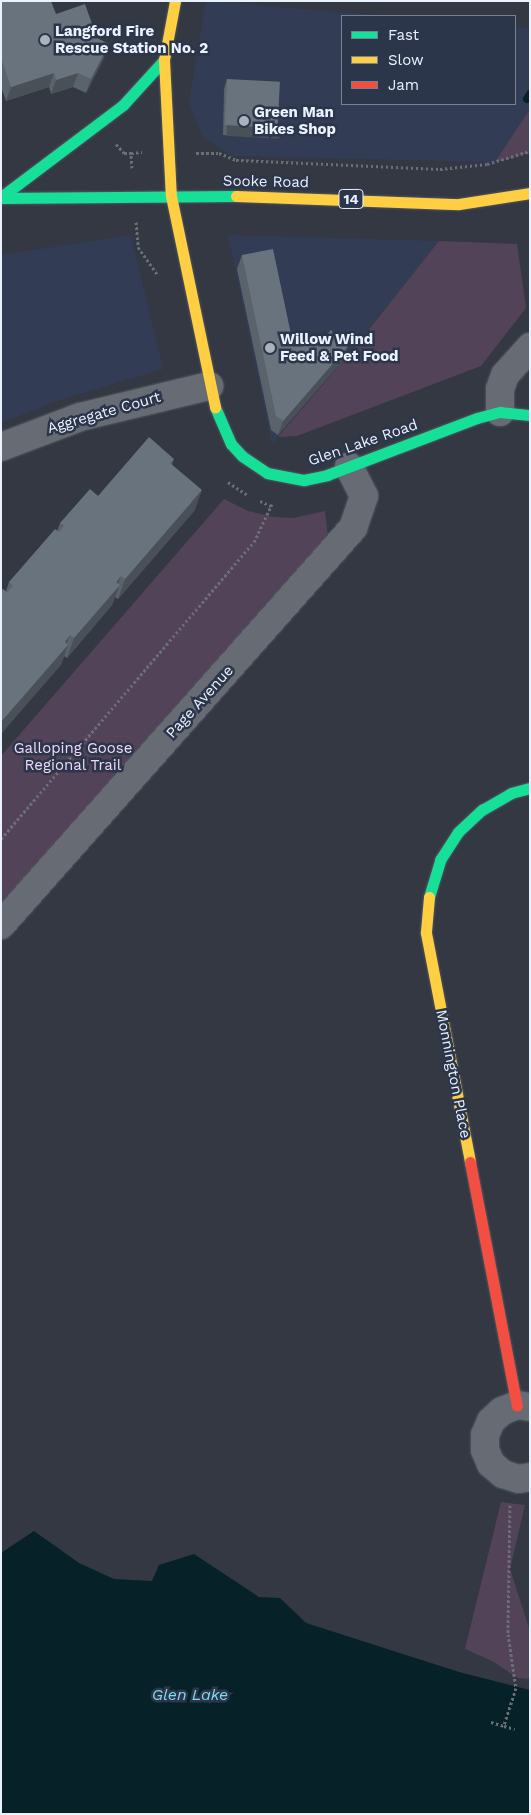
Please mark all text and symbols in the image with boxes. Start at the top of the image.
legend [341,15,516,105]
place label: Langford Fire Rescue Station No. 2 [55,22,208,57]
text: Fast [388,26,419,44]
marker: Langford Fire Rescue Station No. 2 [39,34,51,46]
text: Slow [388,51,424,69]
text: Jam [388,76,419,94]
place label: Green Man Bikes Shop [254,103,336,138]
marker: Green Man Bikes Shop [238,115,250,127]
street label: Sooke Road [223,172,309,192]
road number: 14 [337,188,365,210]
place label: Willow Wind Feed & Pet Food [280,330,399,365]
marker: Willow Wind Feed & Pet Food [264,342,276,354]
street label: Aggregate Court [45,388,163,438]
street label: Glen Lake Road [306,416,420,470]
street label: Page Avenue [162,662,238,742]
park label: Galloping Goose Regional Trail [14,739,132,774]
street label: Monnington Place [432,1008,474,1140]
water label: Glen Lake [152,1685,228,1705]

